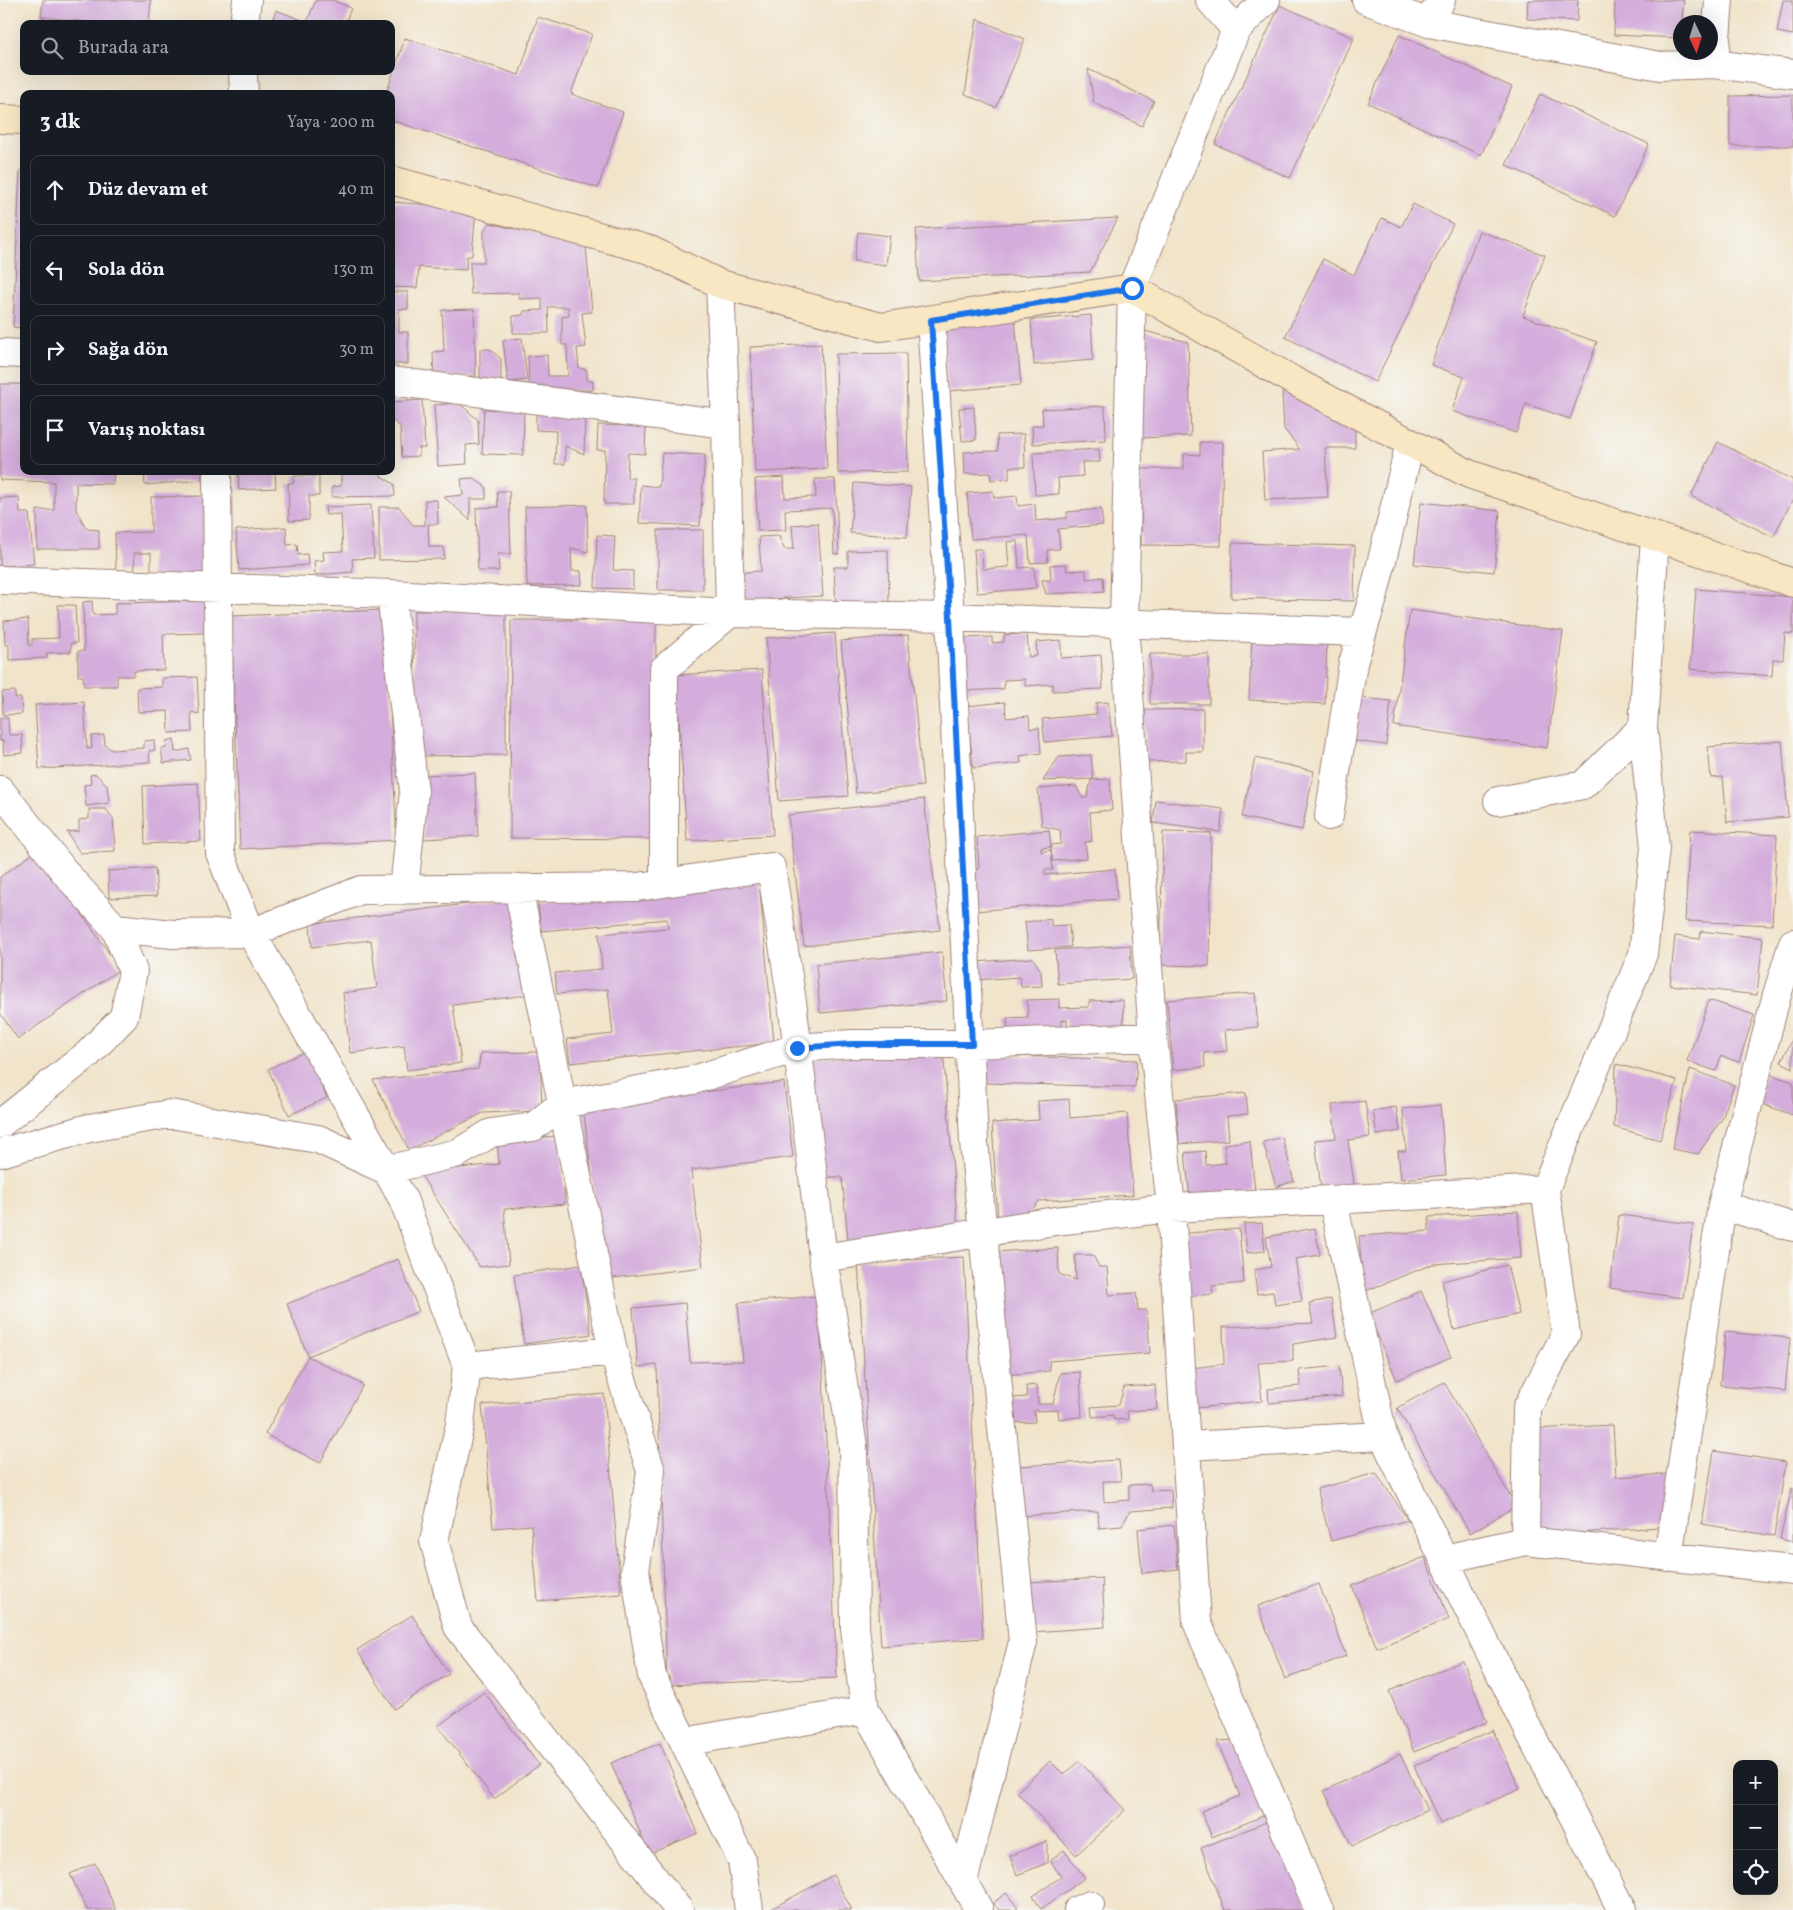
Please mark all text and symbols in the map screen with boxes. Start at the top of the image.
north arrow [1673,15,1718,60]
search box [20,20,395,75]
icon: search [38,34,66,62]
text: Burada ara [78,35,169,61]
text: 3 dk [40,108,80,137]
text: Yaya · 200 m [287,112,375,134]
icon: ahead [41,176,69,204]
text: Düz devam et [88,177,208,203]
text: 40 m [338,179,374,201]
icon: left [41,256,69,284]
text: Sola dön [88,257,165,283]
text: 130 m [333,259,374,281]
route start [1121,277,1144,300]
icon: right [41,336,69,364]
text: Sağa dön [88,337,168,363]
text: 30 m [339,339,374,361]
icon: arrive [41,416,69,444]
text: Varış noktası [88,417,205,443]
route end [786,1037,809,1060]
map controls [1733,1760,1778,1895]
button: + [1733,1760,1778,1805]
button: − [1733,1805,1778,1850]
button: locate [1733,1850,1778,1895]

